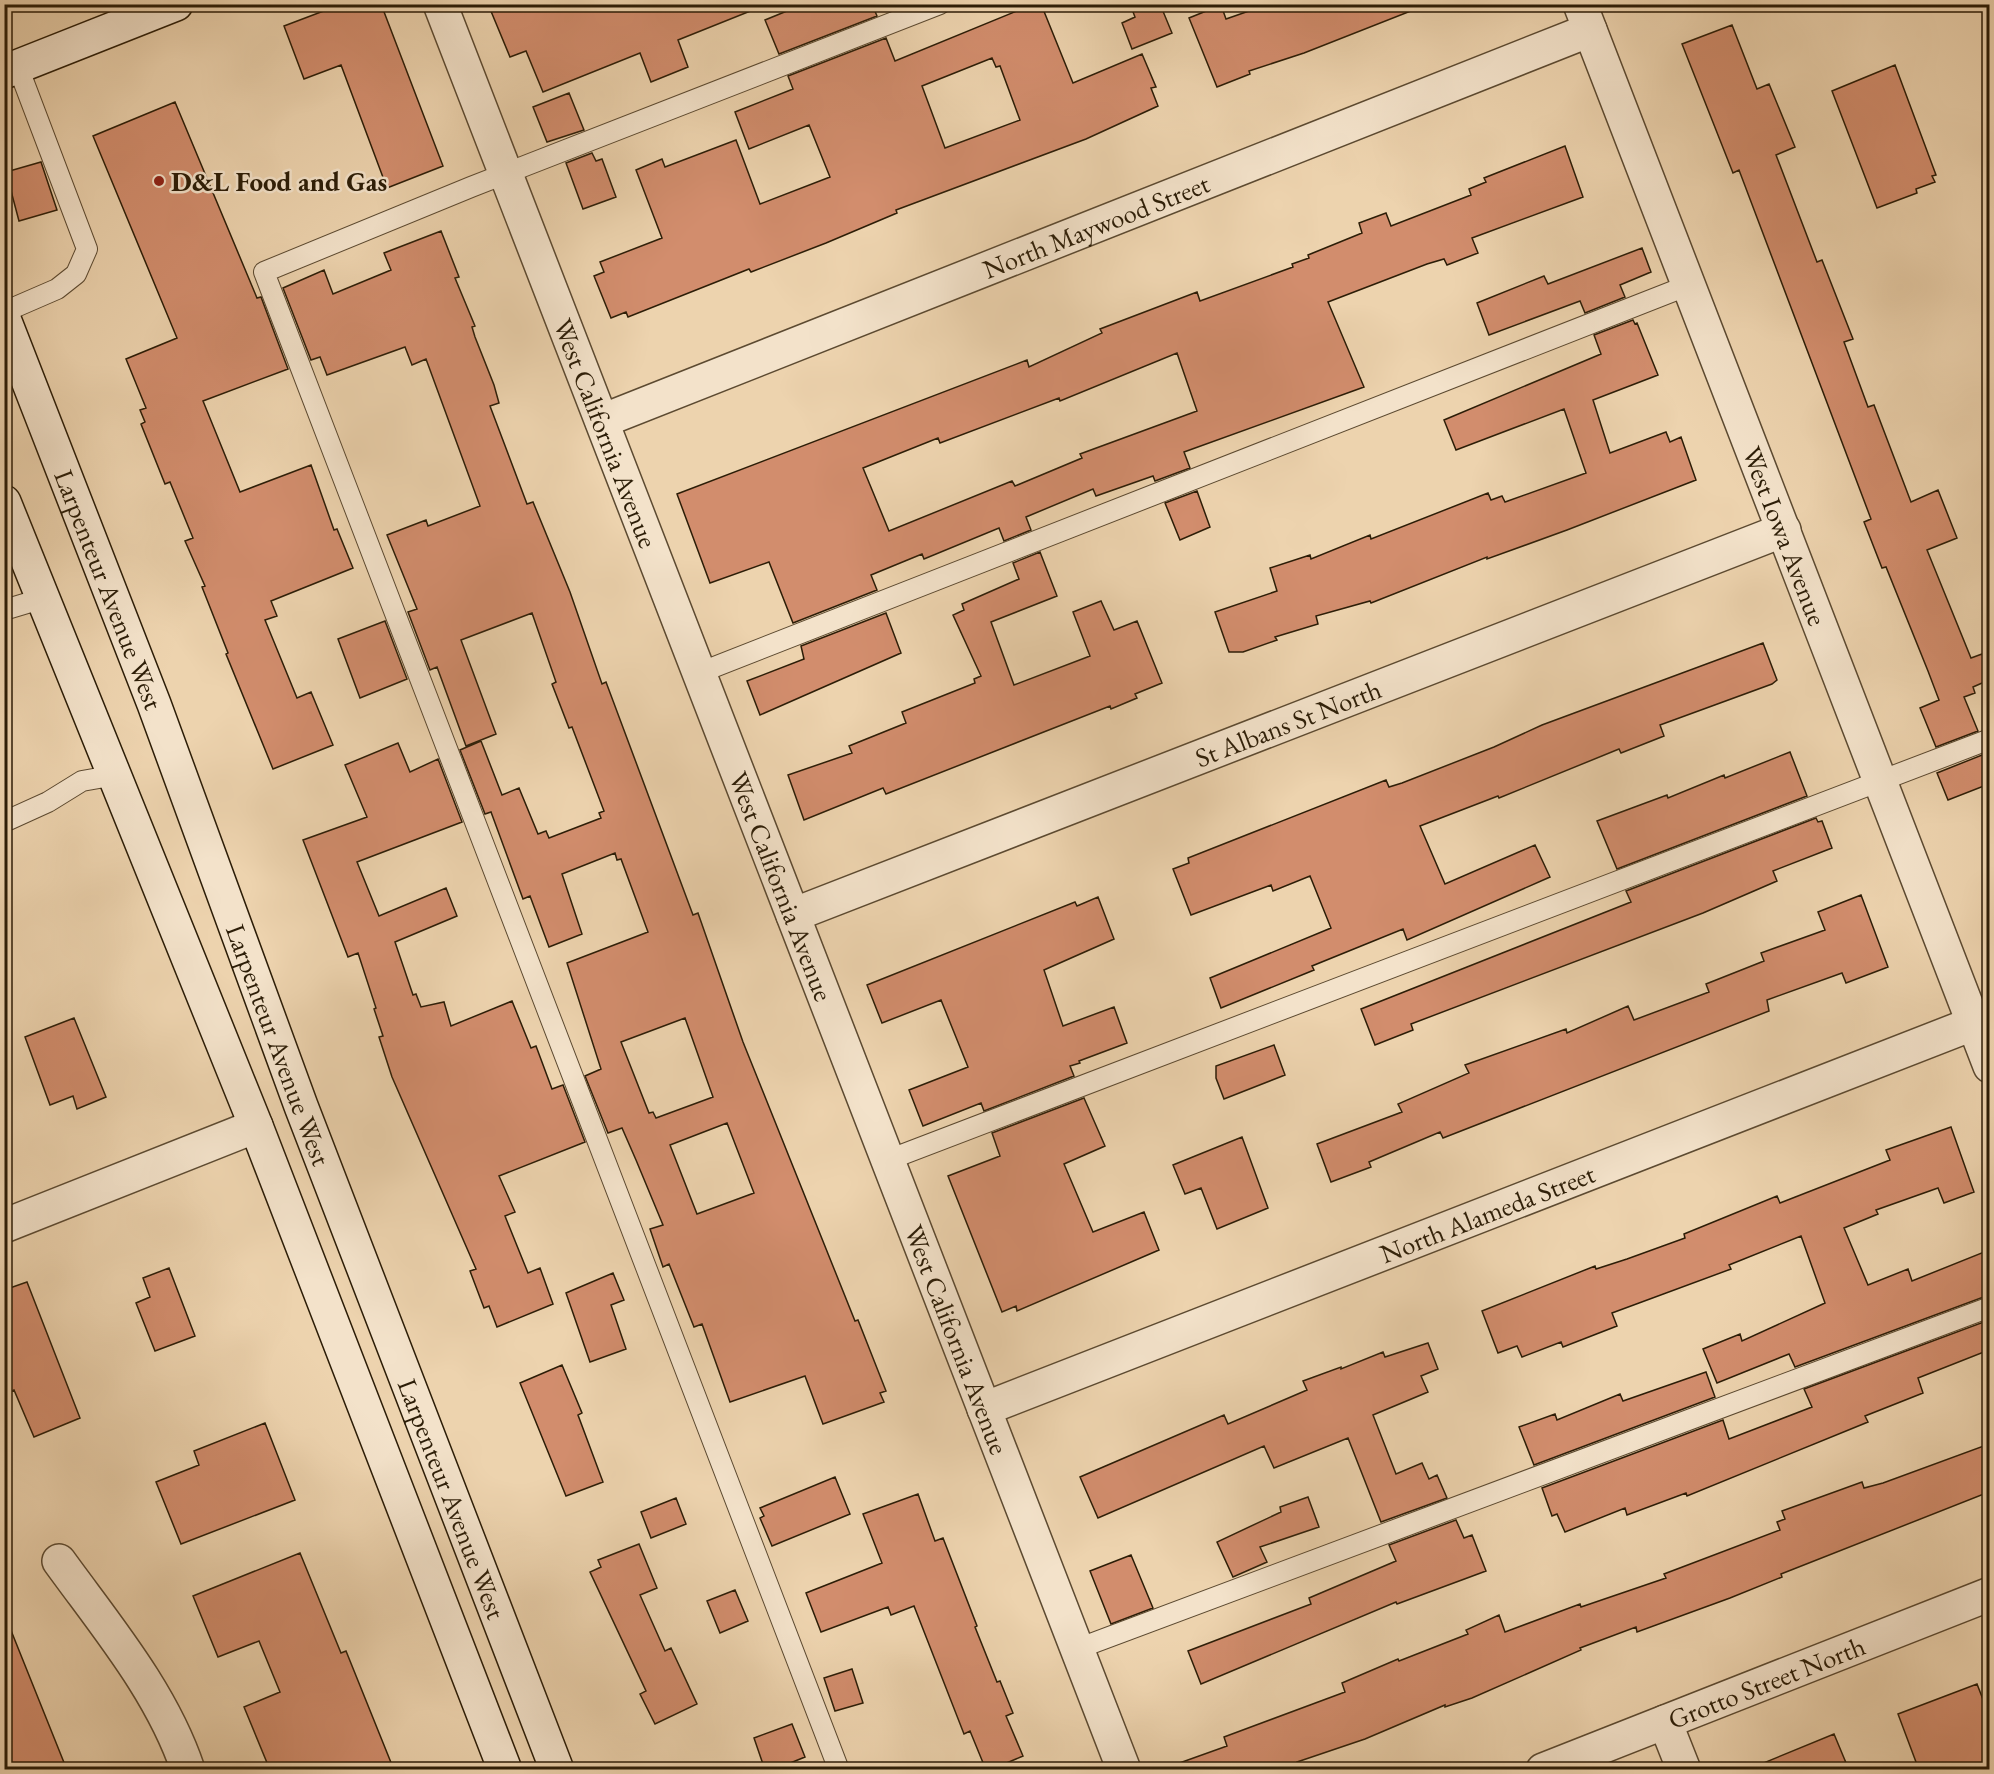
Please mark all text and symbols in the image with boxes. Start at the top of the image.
place label: D&L Food and Gas [171,164,387,199]
street label: North Maywood Street [977,165,1215,286]
marker: D&L Food and Gas [152,174,166,188]
street label: West California Avenue [546,313,666,553]
street label: West Iowa Avenue [1735,441,1836,630]
street label: Larpenteur Avenue West [47,464,172,715]
street label: St Albans St North [1190,671,1386,775]
street label: West California Avenue [721,766,842,1006]
street label: Larpenteur Avenue West [218,919,340,1171]
street label: North Alameda Street [1375,1155,1600,1271]
street label: West California Avenue [897,1220,1017,1459]
street label: Larpenteur Avenue West [390,1373,515,1624]
street label: Grotto Street North [1663,1628,1870,1737]

